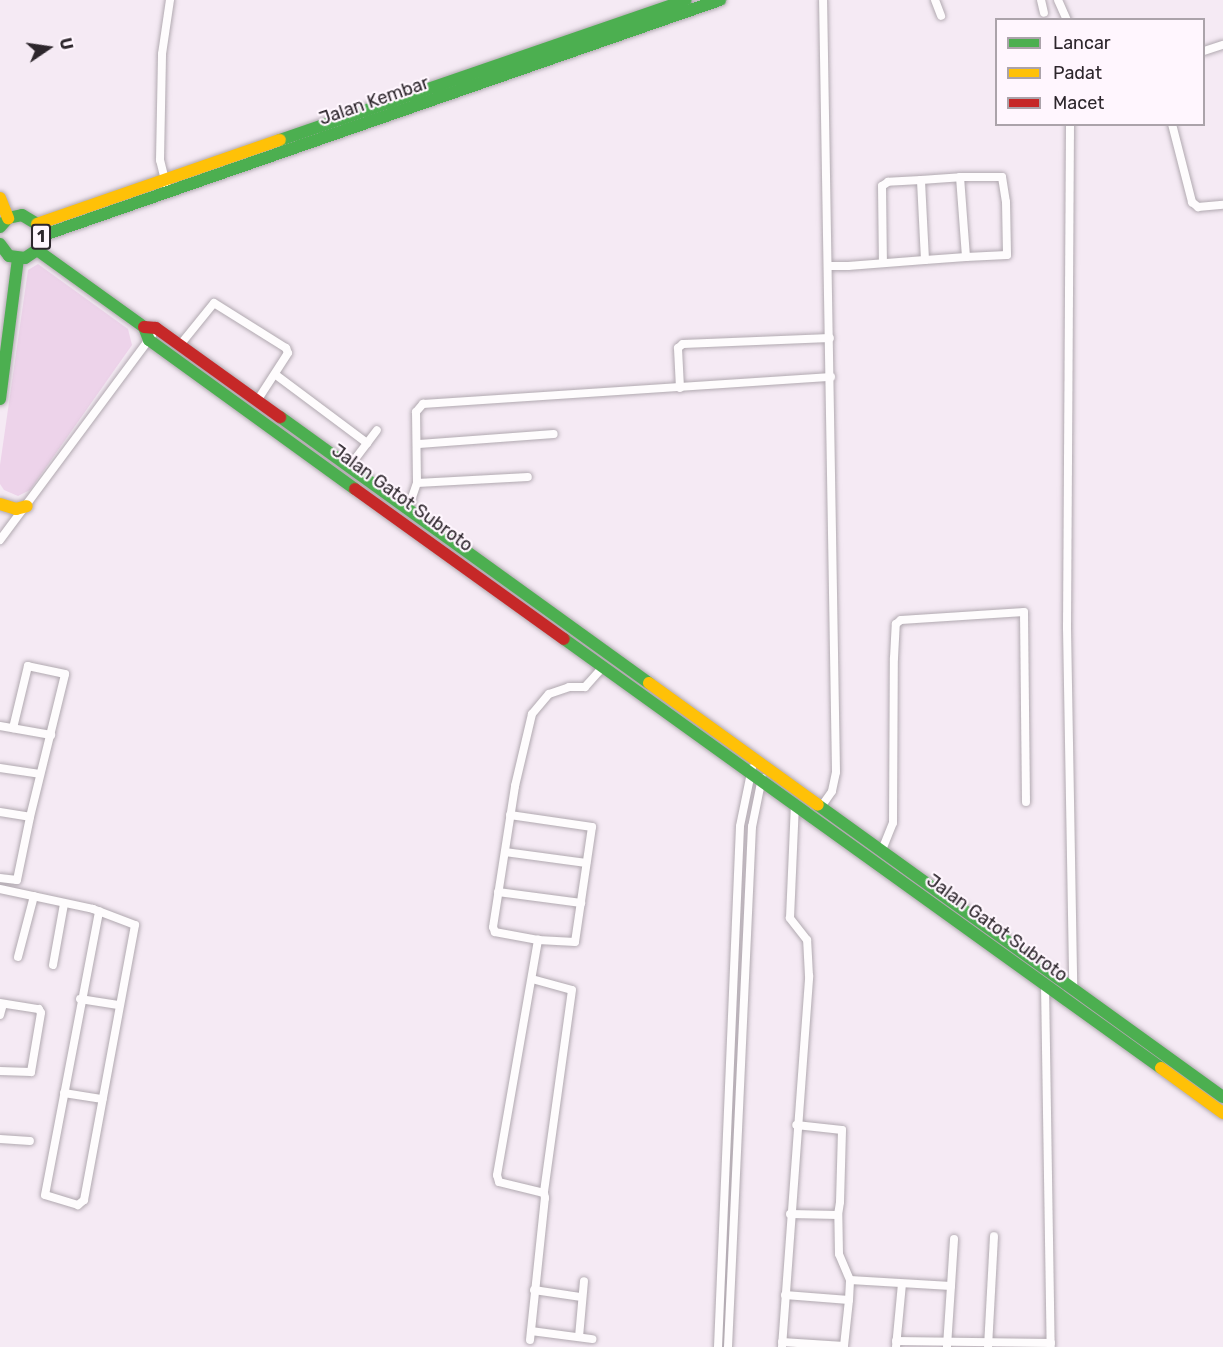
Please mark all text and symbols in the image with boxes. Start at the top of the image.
north arrow [18,18,78,78]
legend [995,18,1205,126]
text: Lancar [1053,32,1111,54]
text: U [55,36,77,52]
text: Padat [1053,62,1102,84]
street label: Jalan Kembar [316,72,432,130]
text: Macet [1053,92,1104,114]
road number: 1 [30,224,51,250]
street label: Jalan Gatot Subroto [327,440,477,556]
street label: Jalan Gatot Subroto [922,870,1072,986]

